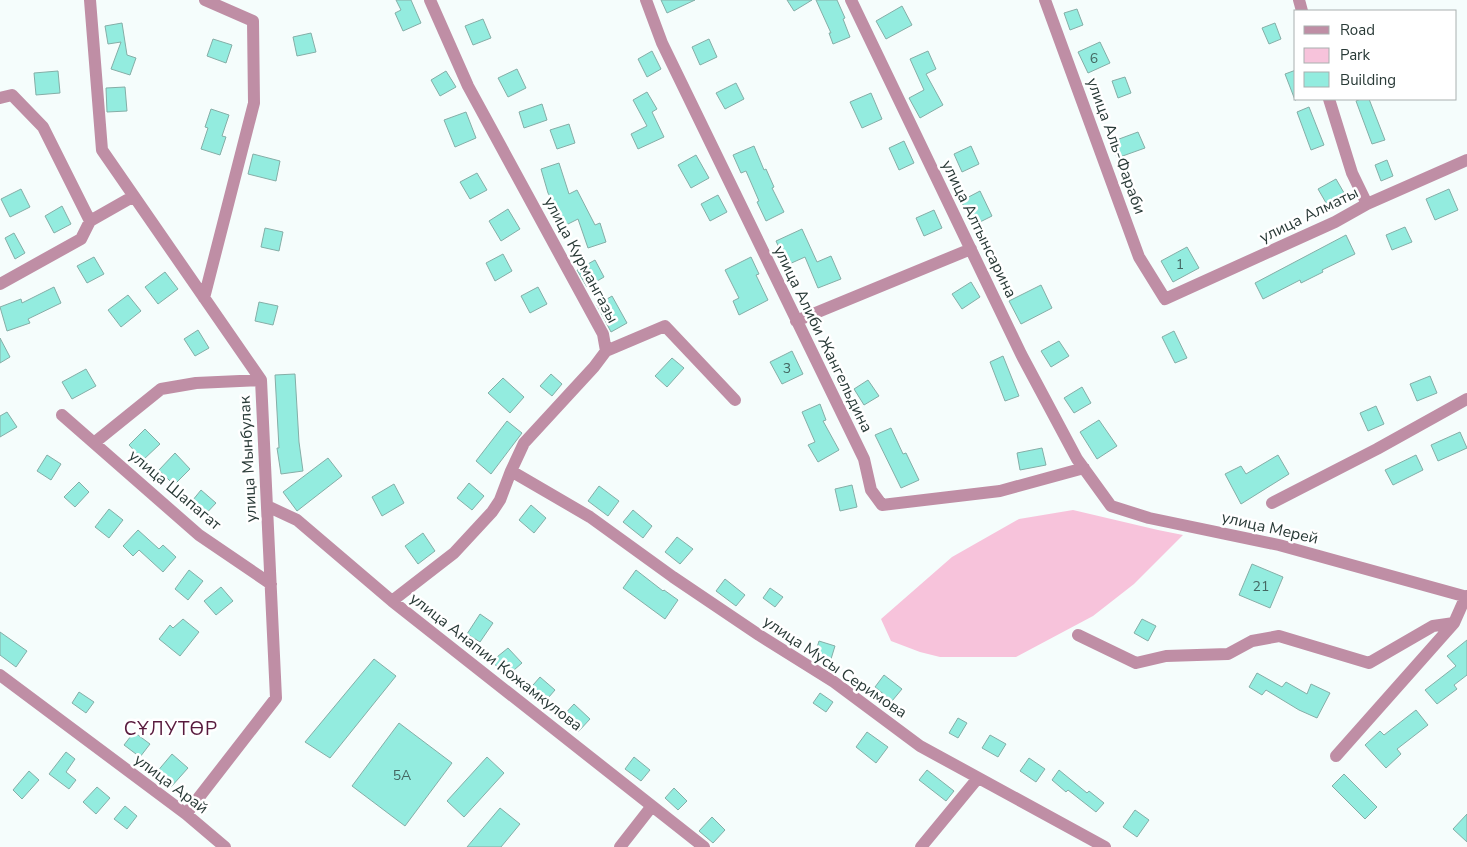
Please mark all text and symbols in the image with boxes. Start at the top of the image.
legend [1294,10,1457,100]
text: Road [1340,20,1375,40]
text: Park [1340,45,1370,65]
house number: 6 [1090,49,1098,68]
text: Building [1340,70,1396,90]
street label: улица Аль-Фараби [1081,75,1151,217]
street label: улица Алтынсарина [936,156,1022,302]
street label: улица Алматы [1256,182,1362,248]
street label: улица Курмангазы [538,193,624,327]
street label: улица Алиби Жангельдина [768,242,878,436]
house number: 1 [1176,255,1184,274]
house number: 3 [783,359,791,378]
street label: улица Мынбулак [234,395,262,523]
street label: улица Шапагат [124,445,227,536]
street label: улица Мерей [1219,506,1321,550]
house number: 21 [1253,577,1269,596]
street label: улица Анапии Кожамкулова [405,588,587,736]
street label: улица Мусы Серимова [759,611,911,723]
district label: СҰЛУТӨР [124,716,218,742]
street label: улица Арай [129,749,213,819]
house number: 5А [393,766,411,785]

